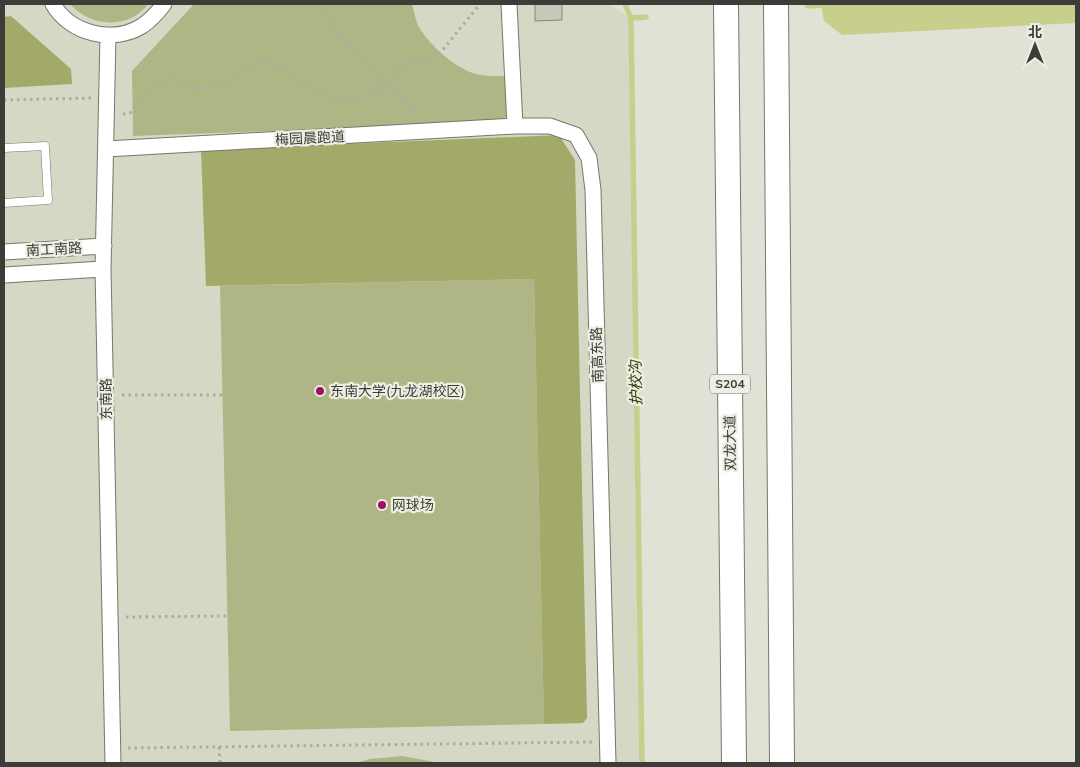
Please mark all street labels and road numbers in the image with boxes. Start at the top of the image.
street label: 梅园晨跑道 [275,127,345,149]
street label: 南工南路 [26,239,82,259]
street label: 南高东路 [587,327,607,383]
road number: S204 [710,374,750,394]
street label: 东南路 [97,378,115,420]
street label: 双龙大道 [721,415,739,471]

